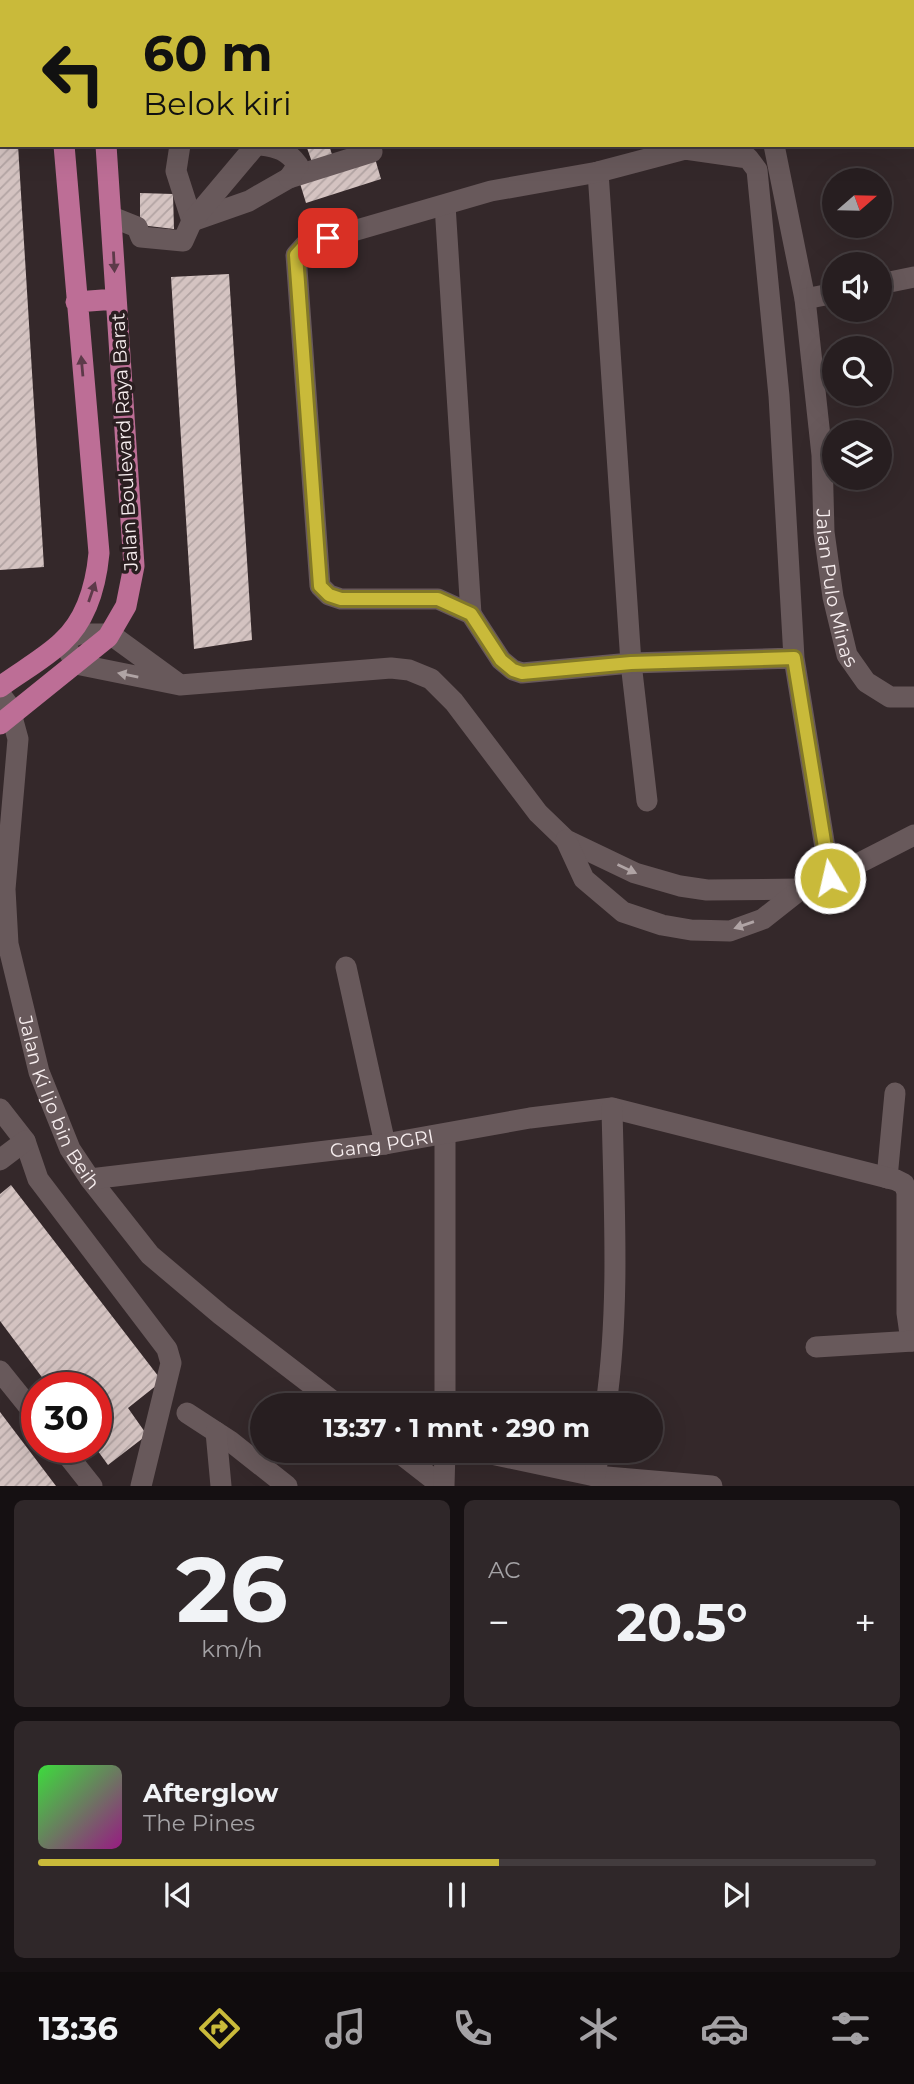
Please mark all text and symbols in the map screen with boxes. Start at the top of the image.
text: 60 m [143,24,273,83]
icon: left [28,28,119,119]
text: Belok kiri [143,84,292,123]
north arrow [822,168,892,238]
map controls [822,168,892,490]
pin [298,208,358,268]
icon: arrive [309,219,347,257]
one-way arrow [109,251,120,273]
button: sound [822,252,892,322]
street label: Jalan Boulevard Raya Barat [106,312,143,573]
button: search [822,336,892,406]
one-way arrow [76,355,87,377]
button: layers [822,420,892,490]
street label: Jalan Pulo Minas [811,508,863,671]
one-way arrow [87,581,98,602]
one-way arrow [117,669,139,680]
position arrow [793,841,867,915]
one-way arrow [617,863,637,875]
one-way arrow [734,920,755,931]
street label: Jalan Ki Ijo bin Beih [14,1012,105,1194]
street label: Gang PGRI [329,1124,436,1162]
speed limit sign: 30 [21,1372,112,1463]
text: 13:37 · 1 mnt · 290 m [323,1412,590,1444]
text: 26 [176,1534,288,1645]
text: AC [488,1556,521,1584]
text: 20.5° [616,1591,748,1654]
text: − [488,1599,510,1646]
text: + [854,1599,876,1646]
text: km/h [201,1635,263,1663]
text: Afterglow [143,1777,278,1809]
text: The Pines [143,1809,255,1837]
icon: previous [159,1876,197,1914]
icon: pause [438,1876,476,1914]
icon: next [717,1876,755,1914]
icon: directions [195,2004,244,2053]
icon: music [321,2004,370,2053]
icon: phone [448,2004,497,2053]
icon: climate [574,2004,623,2053]
icon: car [700,2004,749,2053]
icon: filters [826,2004,875,2053]
text: 13:36 [39,2009,118,2048]

